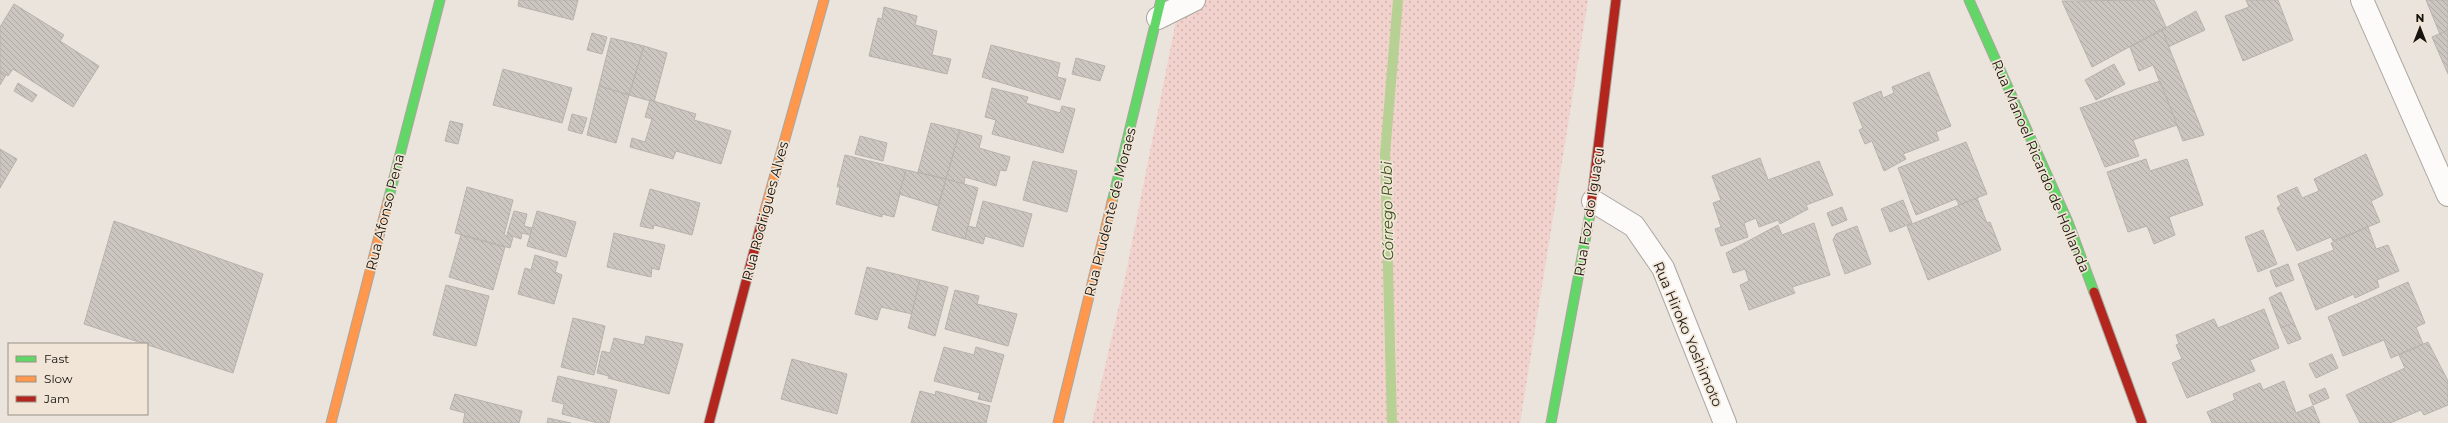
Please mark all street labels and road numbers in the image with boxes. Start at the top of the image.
street label: Rua Manoel Ricardo de Hollanda [1988,57,2094,275]
street label: Rua Prudente de Moraes [1080,125,1140,298]
street label: Rua Rodrigues Alves [738,139,792,283]
street label: Rua Foz do Iguaçu [1570,146,1608,278]
street label: Rua Afonso Pena [362,152,408,272]
street label: Rua Hiroko Yoshimoto [1649,259,1727,410]

